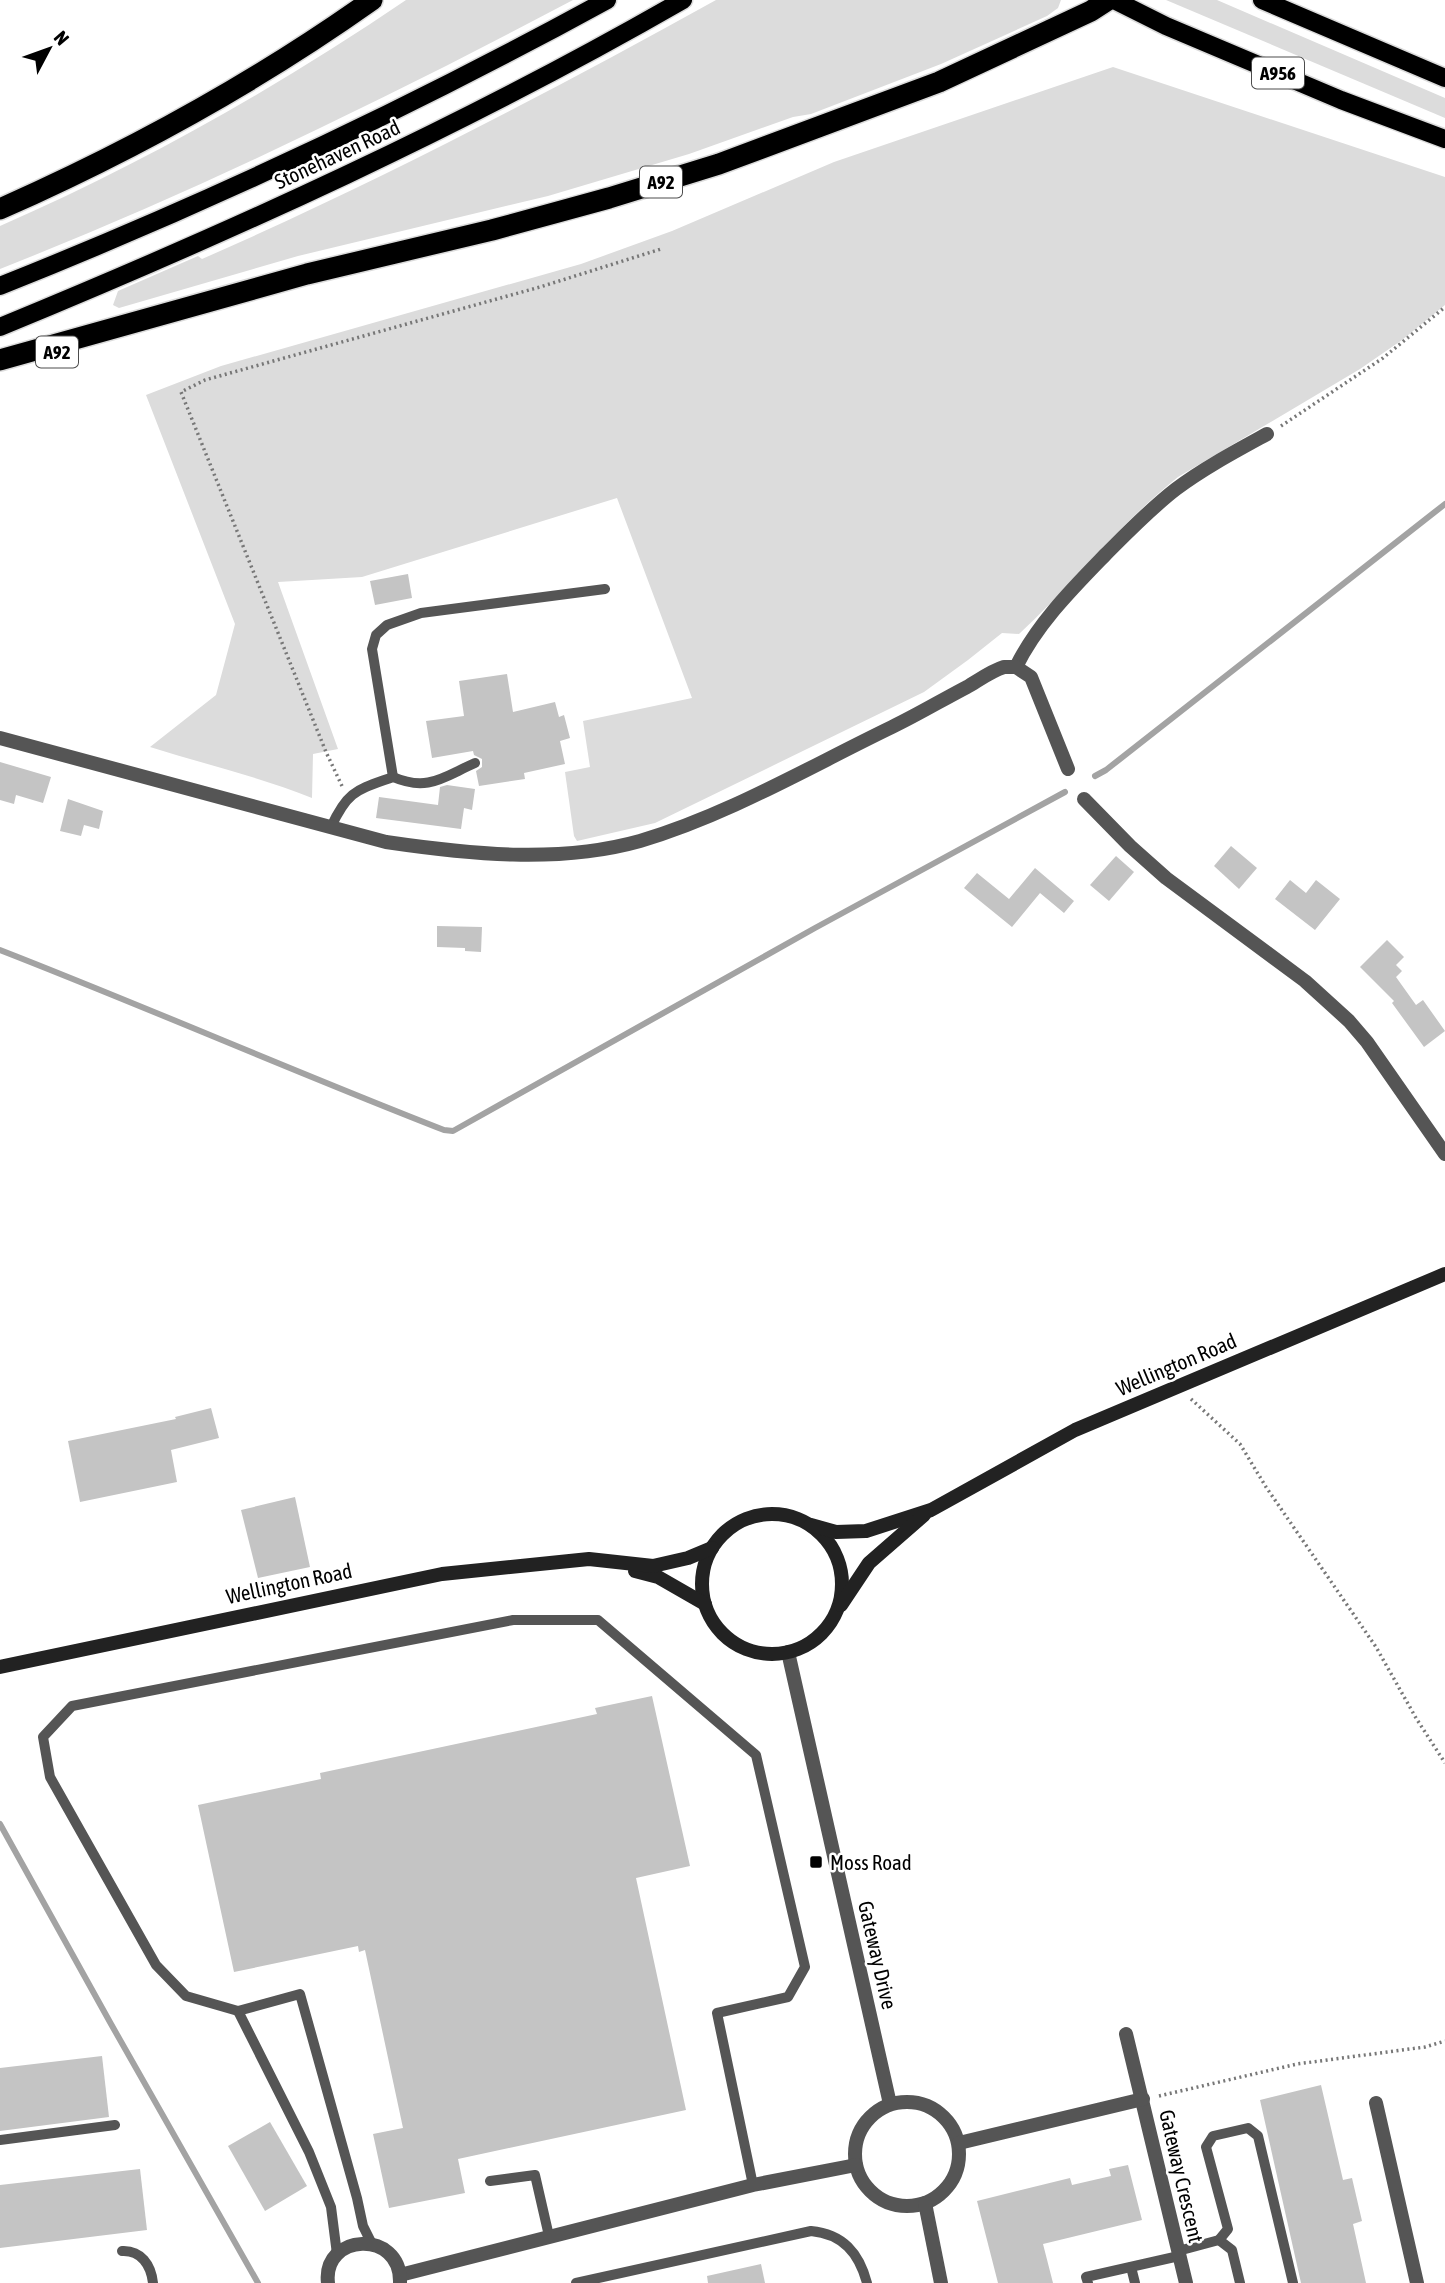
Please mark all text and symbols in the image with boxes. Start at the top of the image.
north arrow [14,14,84,84]
text: N [50,26,74,49]
road number: A956 [1252,58,1304,88]
street label: Stonehaven Road [271,115,403,193]
road number: A92 [640,166,682,198]
road number: A92 [36,336,78,368]
street label: Wellington Road [1112,1328,1240,1400]
street label: Wellington Road [224,1558,354,1608]
place label: Moss Road [830,1850,912,1874]
marker: Moss Road [808,1854,824,1870]
street label: Gateway Drive [854,1898,902,2012]
street label: Gateway Crescent [1155,2107,1209,2245]

